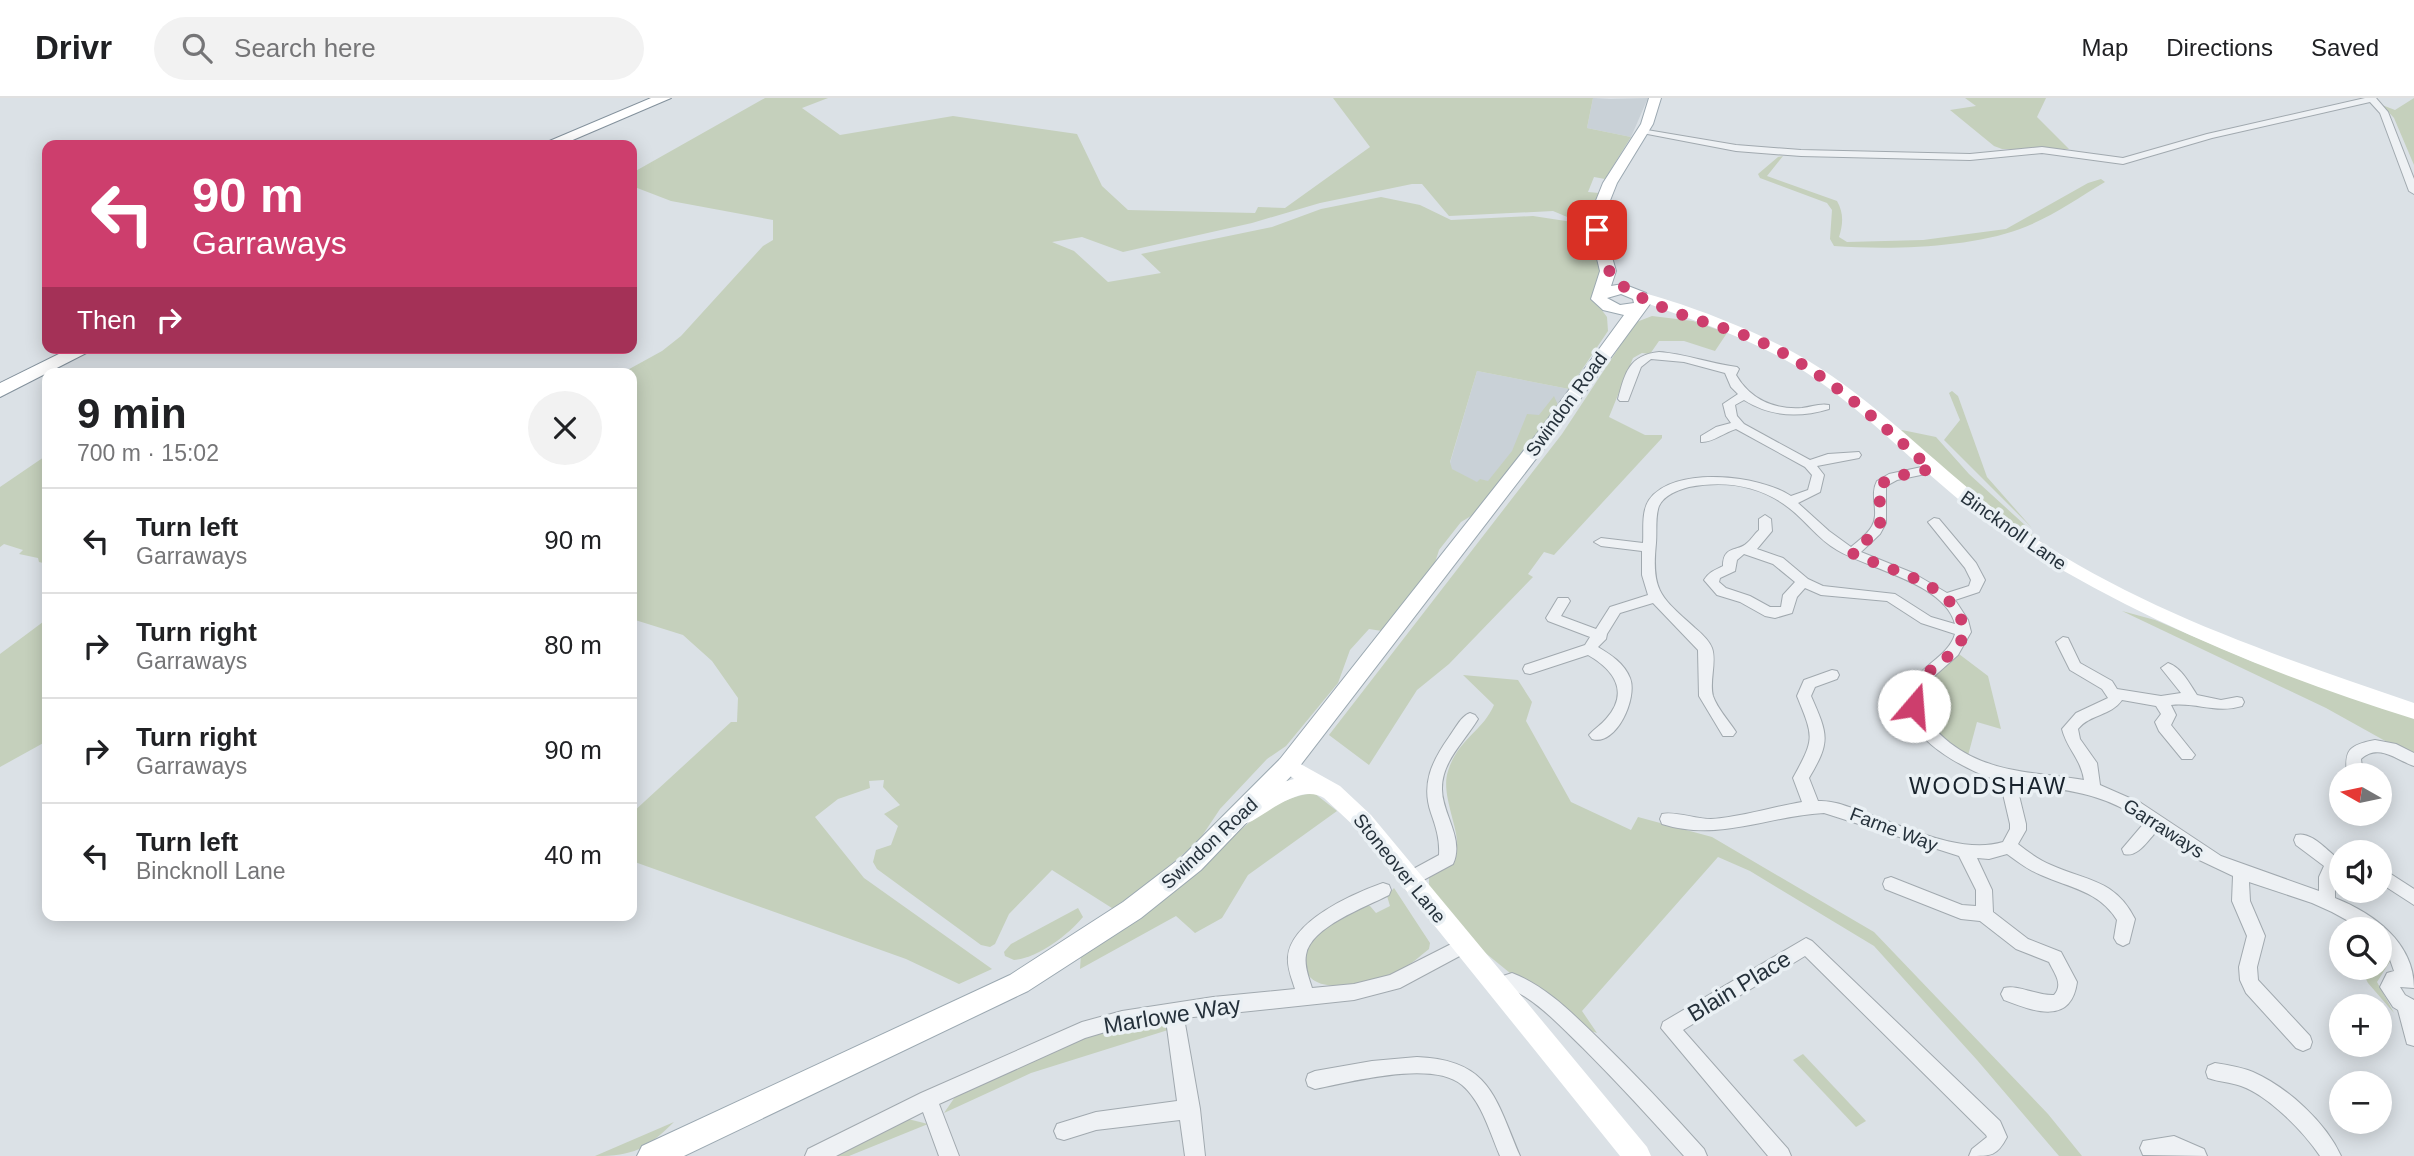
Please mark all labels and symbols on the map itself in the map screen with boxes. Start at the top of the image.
pin [1567,200,1627,260]
street label: Swindon Road [1522,348,1611,460]
street label: Bincknoll Lane [1957,486,2070,574]
position arrow [1877,669,1951,743]
north arrow [2329,763,2392,826]
district label: WOODSHAW [1909,773,2067,799]
street label: Swindon Road [1157,794,1262,893]
street label: Garraways [2119,795,2208,862]
street label: Farne Way [1847,803,1941,856]
street label: Stoneover Lane [1349,810,1450,927]
street label: Blain Place [1683,945,1795,1027]
street label: Marlowe Way [1102,991,1243,1039]

